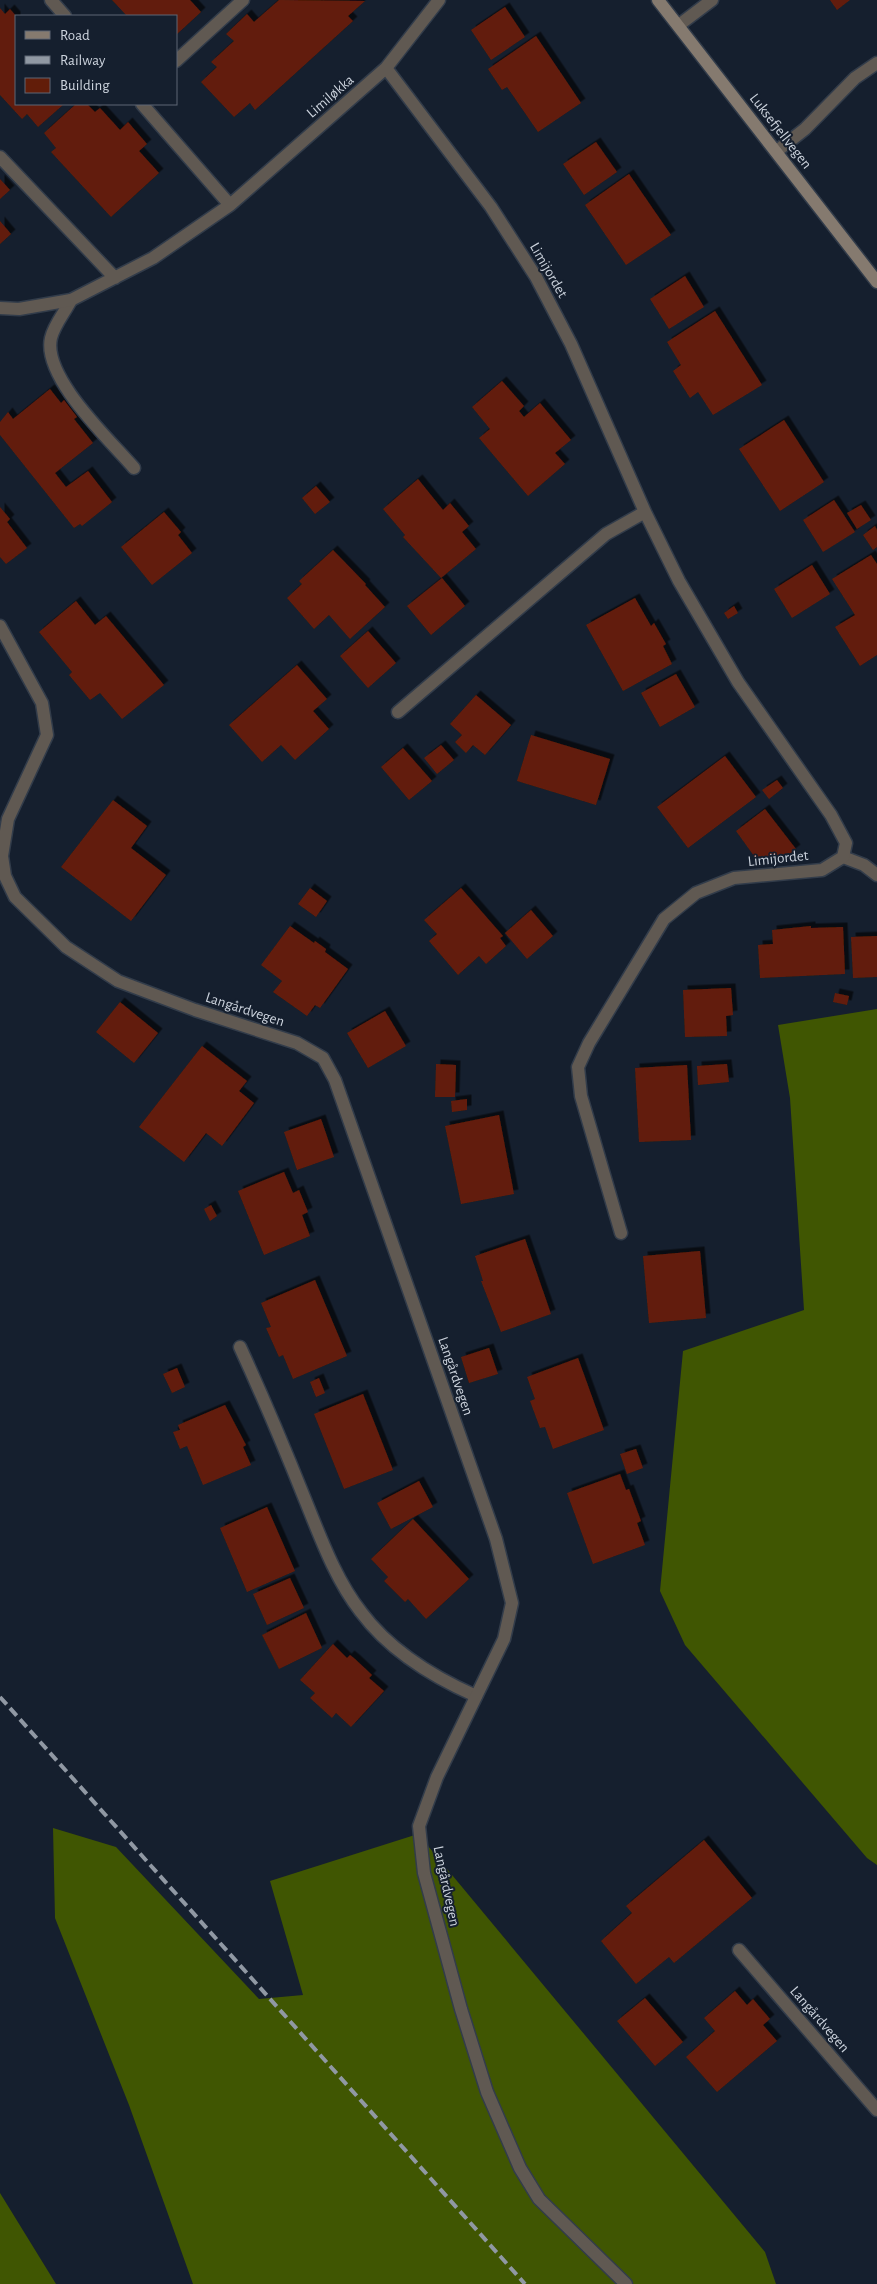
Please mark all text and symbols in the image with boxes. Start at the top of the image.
legend [15,15,178,105]
text: Road [60,28,90,43]
text: Railway [60,53,106,68]
street label: Limiløkka [304,72,357,121]
text: Building [60,78,110,93]
street label: Luksefjellvegen [747,91,814,172]
street label: Limijordet [527,240,570,301]
street label: Limijordet [747,848,809,869]
street label: Langårdvegen [203,990,286,1029]
street label: Langårdvegen [435,1335,476,1417]
street label: Langårdvegen [431,1844,462,1928]
street label: Langårdvegen [787,1983,852,2055]

